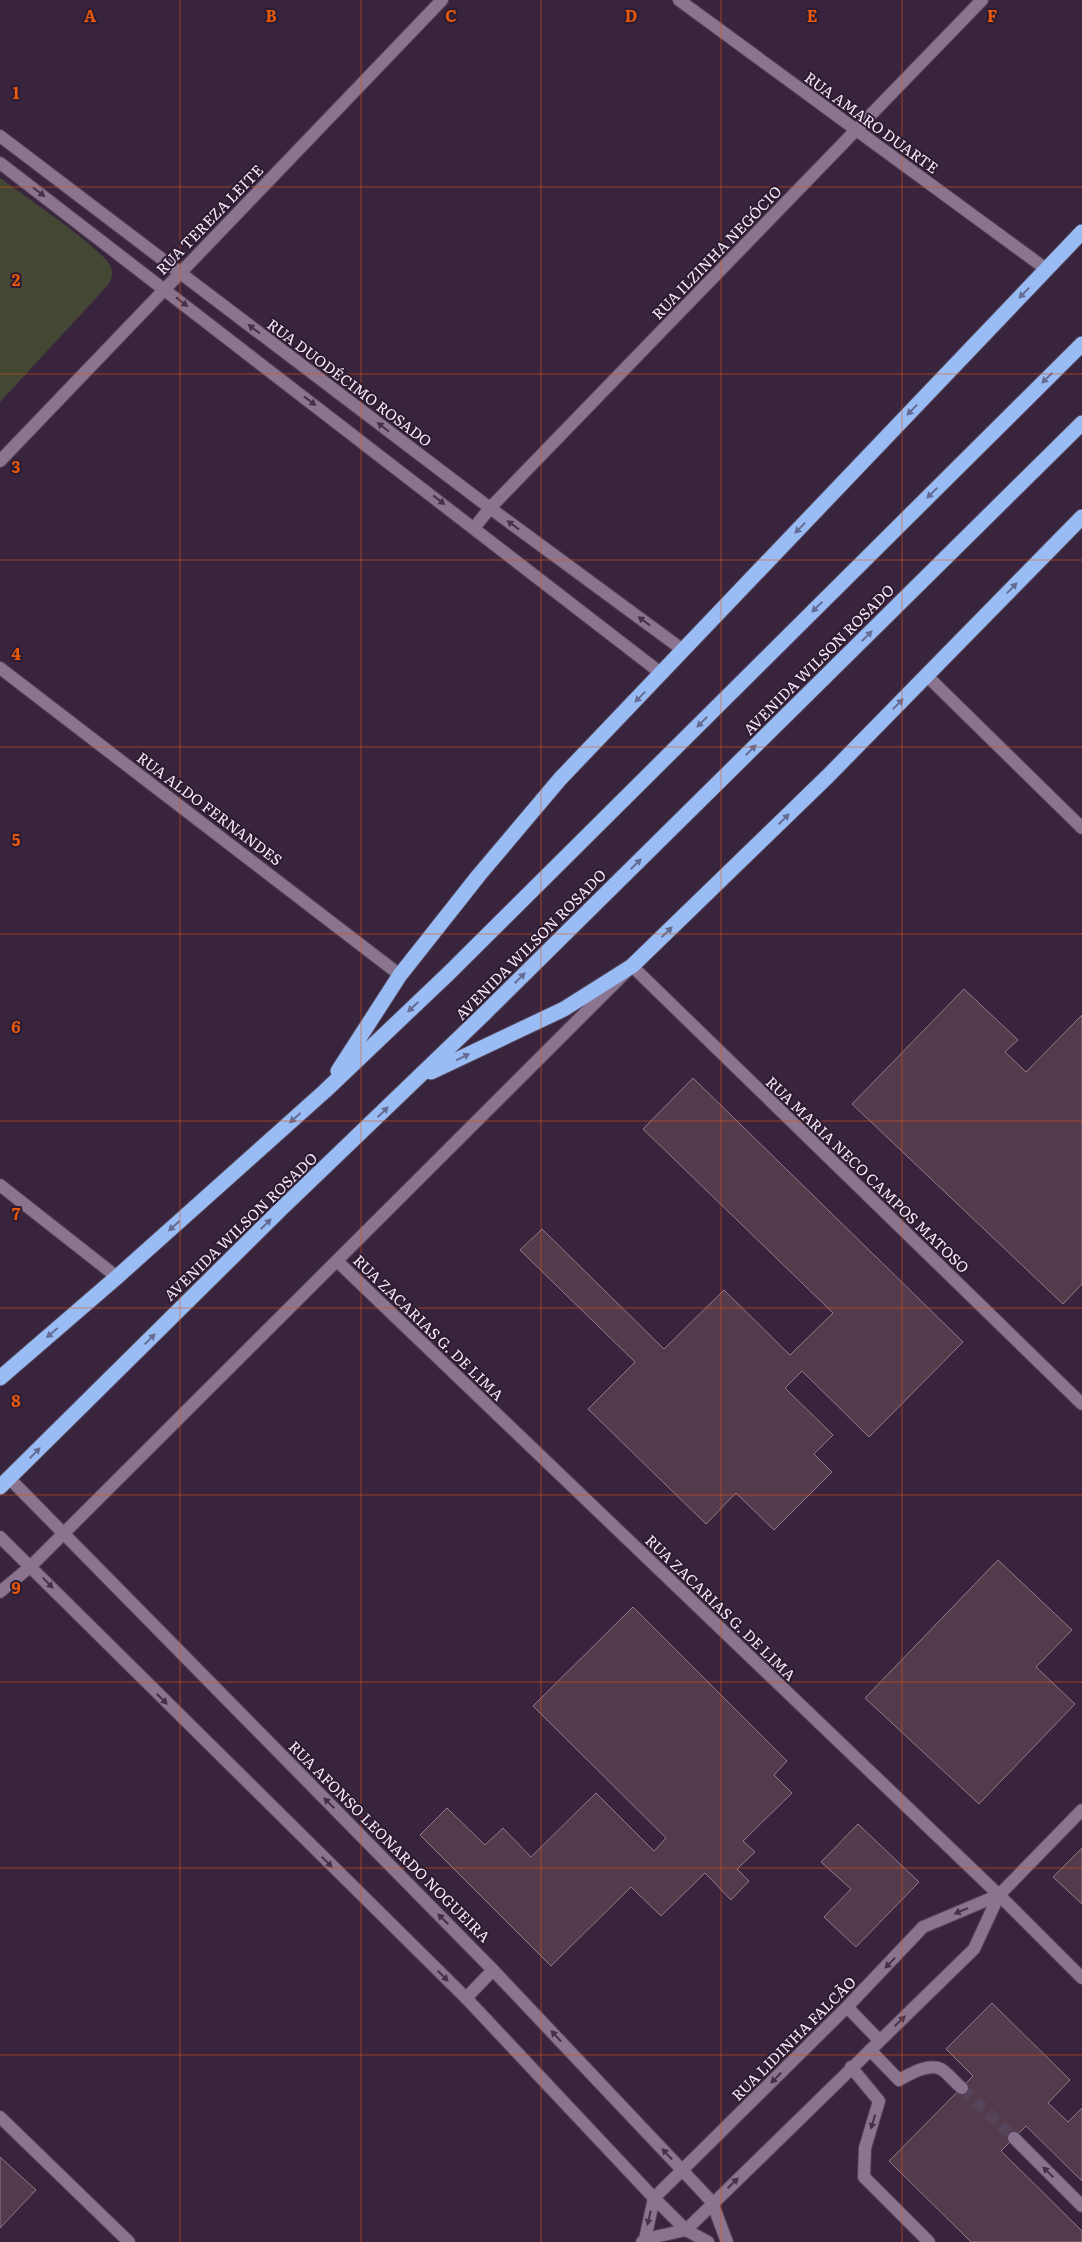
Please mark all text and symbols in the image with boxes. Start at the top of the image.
text: A [84,3,96,27]
text: B [265,3,277,27]
text: C [445,3,457,27]
text: D [625,3,637,27]
text: E [807,3,818,27]
text: F [987,3,997,27]
street label: RUA AMARO DUARTE [800,65,944,179]
text: 1 [13,80,20,104]
street label: RUA TEREZA LEITE [150,159,268,279]
street label: RUA ILZINHA NEGÓCIO [646,180,786,324]
one-way arrow [32,187,45,198]
text: 2 [12,267,21,291]
one-way arrow [1018,286,1030,298]
one-way arrow [175,296,188,307]
street label: RUA DUODÉCIMO ROSADO [263,312,437,452]
one-way arrow [248,324,261,335]
one-way arrow [1042,372,1054,384]
one-way arrow [303,396,317,406]
one-way arrow [906,404,918,416]
one-way arrow [377,422,390,433]
text: 3 [12,454,21,478]
one-way arrow [926,487,938,499]
one-way arrow [432,495,445,506]
one-way arrow [506,520,520,530]
one-way arrow [794,522,806,534]
street label: AVENIDA WILSON ROSADO [737,578,899,740]
one-way arrow [1006,582,1018,594]
one-way arrow [811,601,823,613]
one-way arrow [638,616,651,627]
one-way arrow [860,630,872,642]
text: 4 [11,641,21,665]
one-way arrow [634,690,646,702]
one-way arrow [892,698,904,710]
one-way arrow [696,716,708,728]
one-way arrow [745,744,757,756]
street label: RUA ALDO FERNANDES [133,746,287,870]
one-way arrow [777,813,789,825]
text: 5 [12,827,21,851]
one-way arrow [629,858,641,870]
street label: AVENIDA WILSON ROSADO [449,863,611,1025]
one-way arrow [660,926,672,938]
one-way arrow [514,972,526,984]
one-way arrow [408,1001,420,1013]
text: 6 [11,1014,21,1038]
one-way arrow [456,1053,470,1061]
street label: RUA MARIA NECO CAMPOS MATOSO [761,1070,975,1278]
one-way arrow [377,1106,389,1118]
one-way arrow [289,1112,301,1124]
street label: AVENIDA WILSON ROSADO [158,1146,322,1306]
text: 7 [12,1201,21,1225]
one-way arrow [260,1219,272,1231]
one-way arrow [168,1220,180,1232]
street label: RUA ZACARIAS G. DE LIMA [348,1249,510,1405]
one-way arrow [45,1328,58,1339]
one-way arrow [144,1333,156,1345]
text: 8 [11,1388,21,1412]
one-way arrow [29,1447,41,1459]
street label: RUA ZACARIAS G. DE LIMA [640,1529,802,1685]
text: 9 [11,1575,21,1599]
one-way arrow [42,1576,54,1588]
one-way arrow [155,1692,167,1704]
street label: RUA AFONSO LEONARDO NOGUEIRA [284,1735,496,1947]
one-way arrow [323,1797,335,1809]
one-way arrow [321,1855,333,1867]
one-way arrow [954,1908,968,1916]
one-way arrow [437,1913,449,1925]
one-way arrow [884,1956,896,1968]
one-way arrow [437,1969,449,1981]
street label: RUA LIDINHA FALCÃO [725,1970,861,2106]
one-way arrow [893,2015,905,2027]
one-way arrow [550,2030,562,2042]
one-way arrow [770,2072,782,2084]
one-way arrow [868,2115,876,2130]
one-way arrow [661,2148,673,2160]
one-way arrow [1042,2166,1054,2178]
one-way arrow [727,2177,739,2189]
one-way arrow [645,2211,653,2226]

